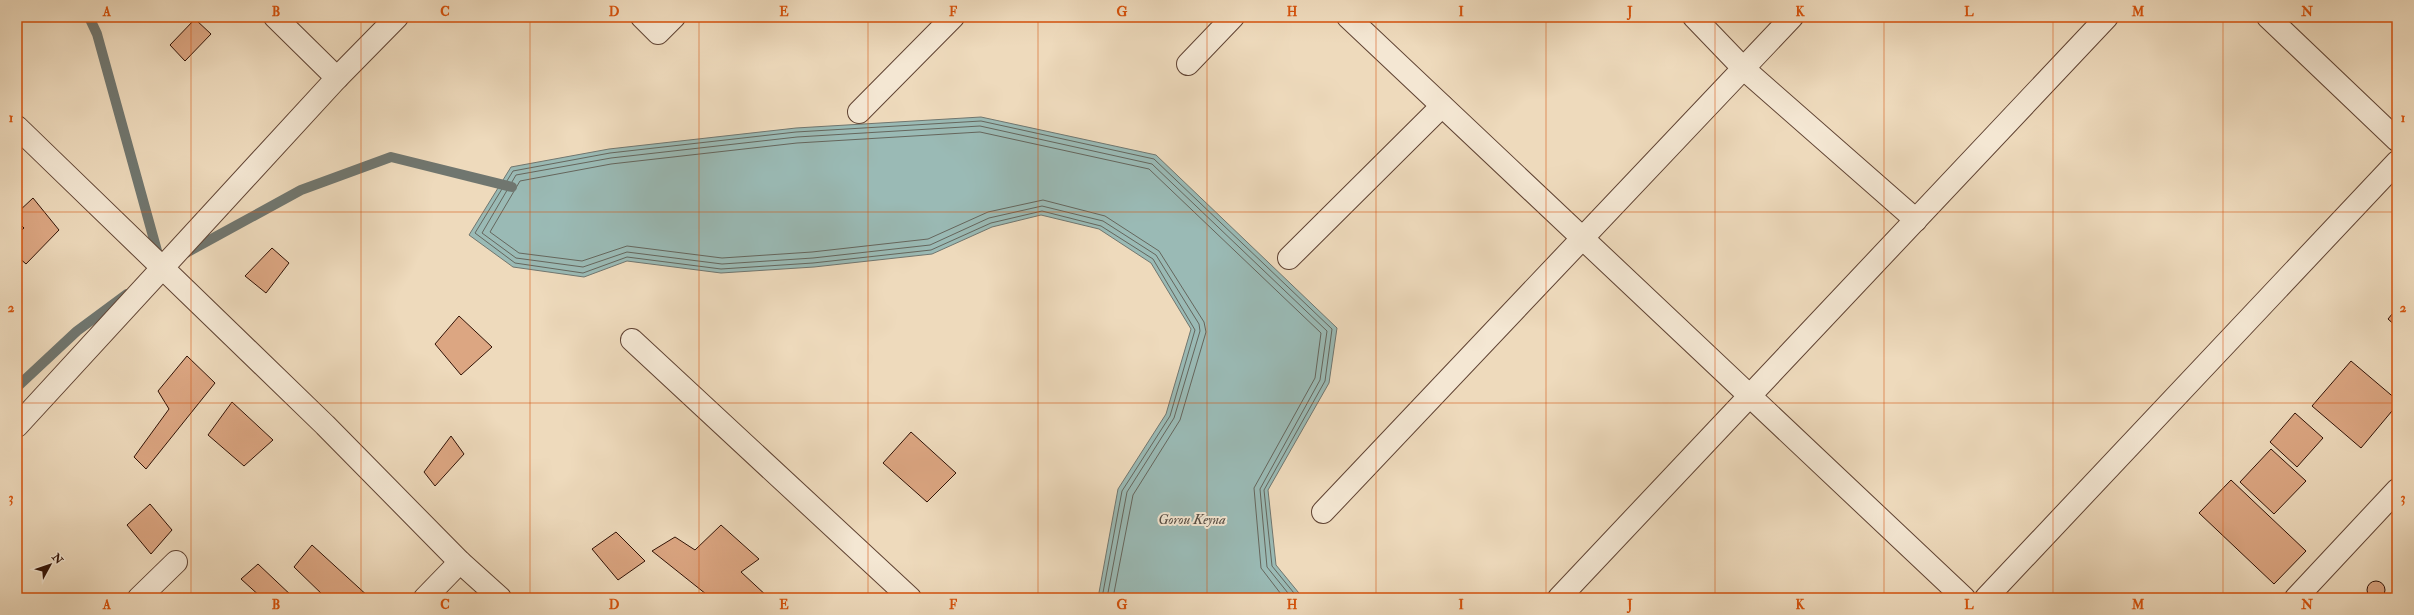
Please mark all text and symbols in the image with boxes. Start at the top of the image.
text: A [102,4,112,20]
text: B [272,4,280,20]
text: C [440,4,450,20]
text: D [609,4,620,20]
text: E [779,4,789,20]
text: F [949,4,958,20]
text: G [1117,4,1128,20]
text: H [1287,4,1298,20]
text: I [1458,4,1464,20]
text: J [1626,4,1633,21]
text: K [1795,4,1805,20]
text: L [1964,4,1974,20]
text: M [2131,4,2145,20]
text: N [2300,4,2313,20]
text: 1 [9,110,14,126]
text: 1 [2401,110,2406,126]
text: 2 [8,300,15,316]
text: 2 [2400,300,2407,316]
text: 3 [9,490,14,506]
text: 3 [2401,490,2406,506]
water label: Gorou Keyna [1158,511,1226,528]
north arrow [30,545,70,585]
text: N [48,550,66,568]
text: A [102,597,112,613]
text: B [272,597,280,613]
text: C [440,597,450,613]
text: D [609,597,620,613]
text: E [779,597,789,613]
text: F [949,597,958,613]
text: G [1117,597,1128,613]
text: H [1287,597,1298,613]
text: I [1458,597,1464,613]
text: J [1626,597,1633,614]
text: K [1795,597,1805,613]
text: L [1964,597,1974,613]
text: M [2131,597,2145,613]
text: N [2300,597,2313,613]

